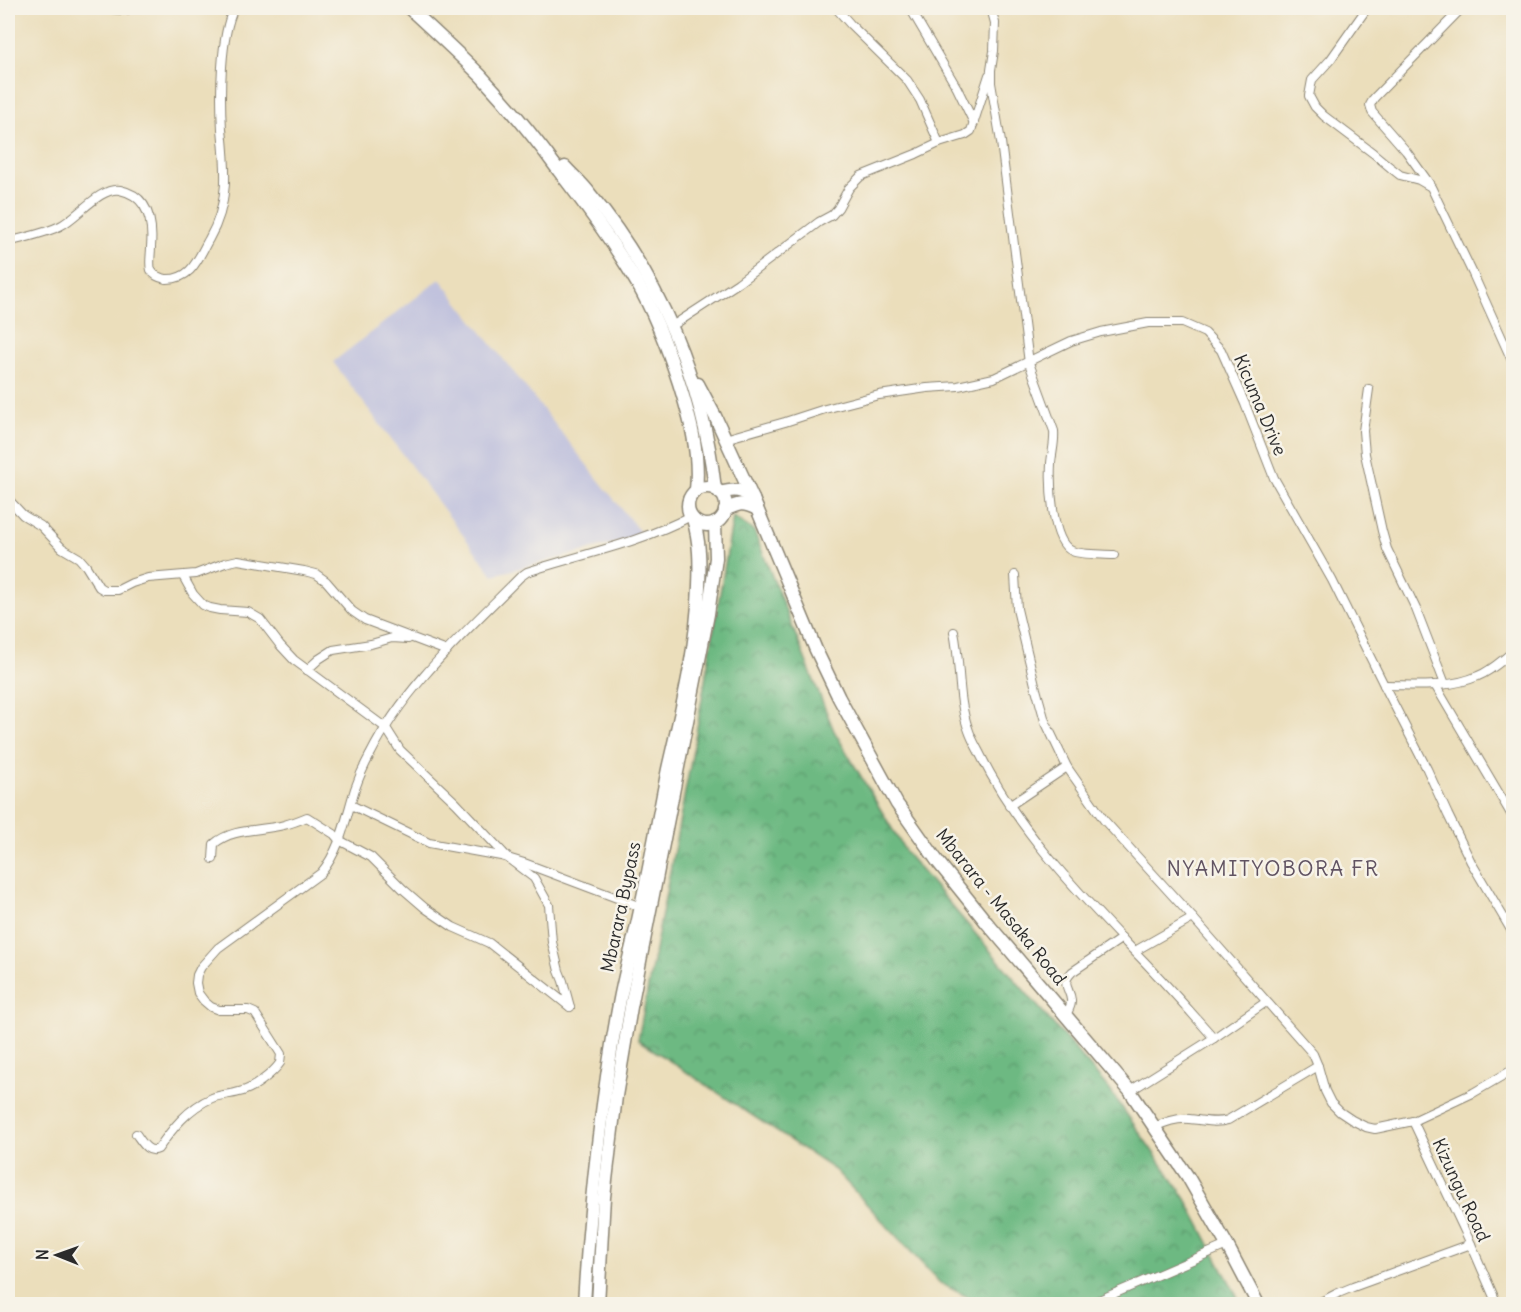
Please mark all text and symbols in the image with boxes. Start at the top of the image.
street label: Kicuma Drive [1229,351,1292,459]
street label: Mbarara - Masaka Road [931,824,1072,990]
street label: Mbarara Bypass [595,840,646,974]
district label: NYAMITYOBORA FR [1166,855,1380,882]
street label: Kizungu Road [1427,1134,1496,1246]
north arrow [27,1225,87,1285]
text: N [32,1249,52,1260]

